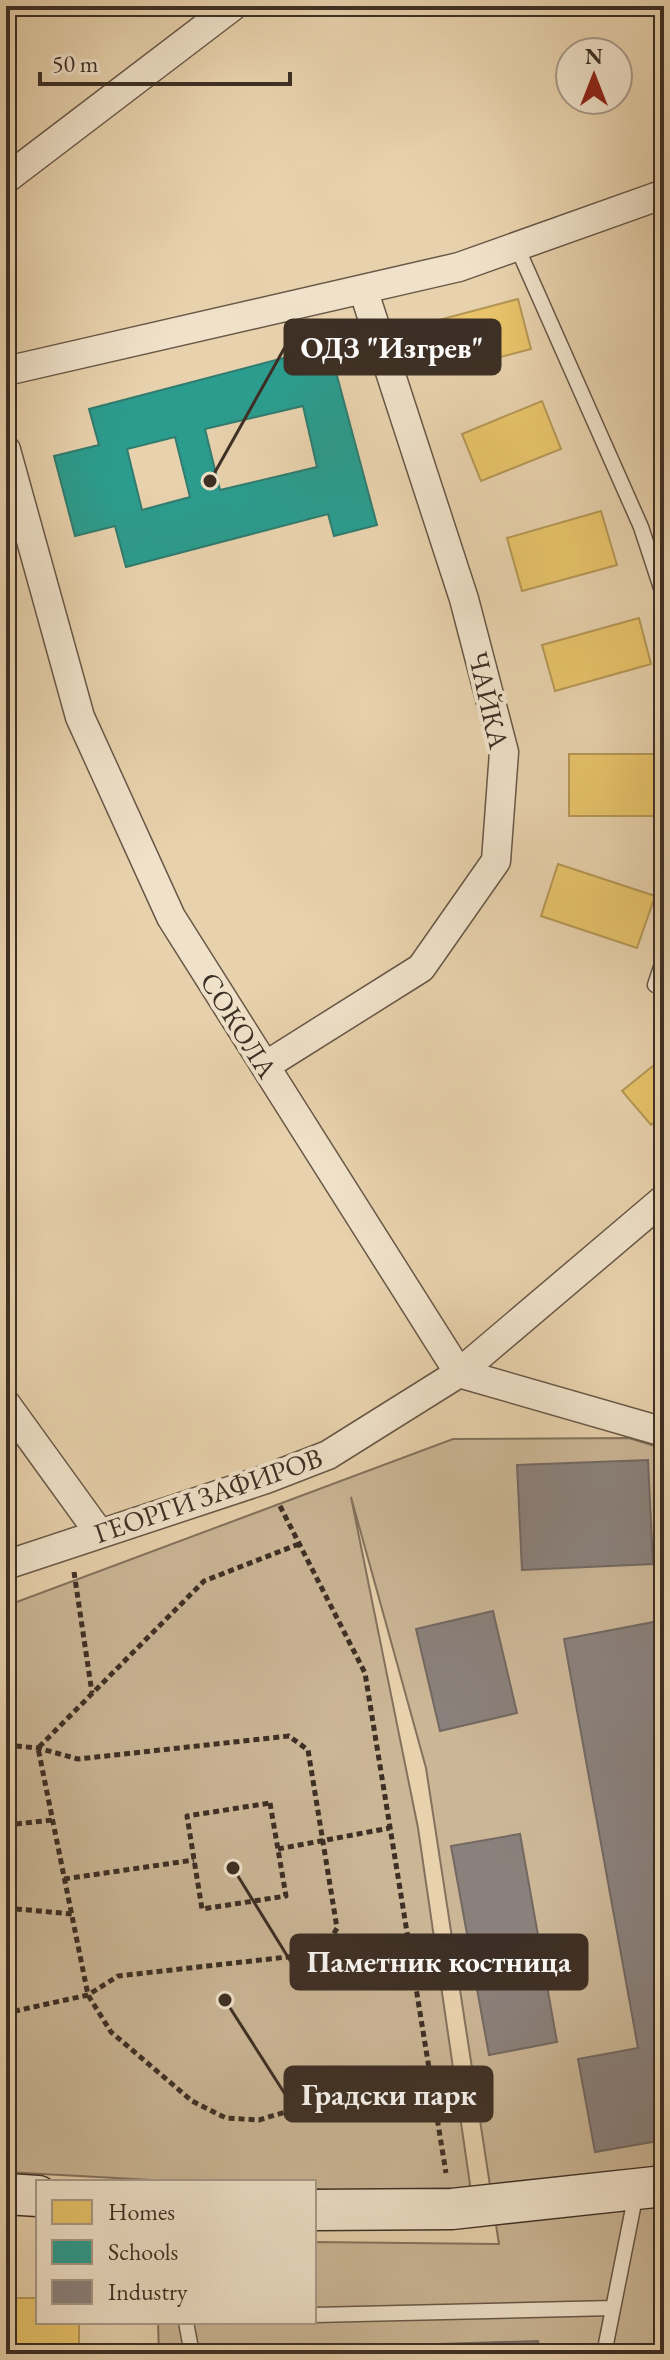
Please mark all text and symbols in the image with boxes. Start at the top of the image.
scale bar [40,36,290,86]
north arrow [554,36,634,116]
text: N [585,42,603,71]
text: 50 m [52,48,99,79]
callout: ОДЗ "Изгрев" [285,320,500,374]
text: ОДЗ "Изгрев" [300,328,484,367]
street label: ЧАЙКА [460,648,518,753]
street label: СОКОЛА [192,965,286,1085]
street label: ГЕОРГИ ЗАФИРОВ [89,1439,327,1551]
callout: Паметник костница [291,1935,587,1989]
text: Паметник костница [307,1942,572,1981]
callout: Градски парк [285,2067,492,2121]
text: Градски парк [301,2075,477,2114]
legend [36,2180,316,2324]
text: Homes [108,2196,175,2227]
text: Schools [108,2236,178,2267]
text: Industry [108,2276,188,2307]

